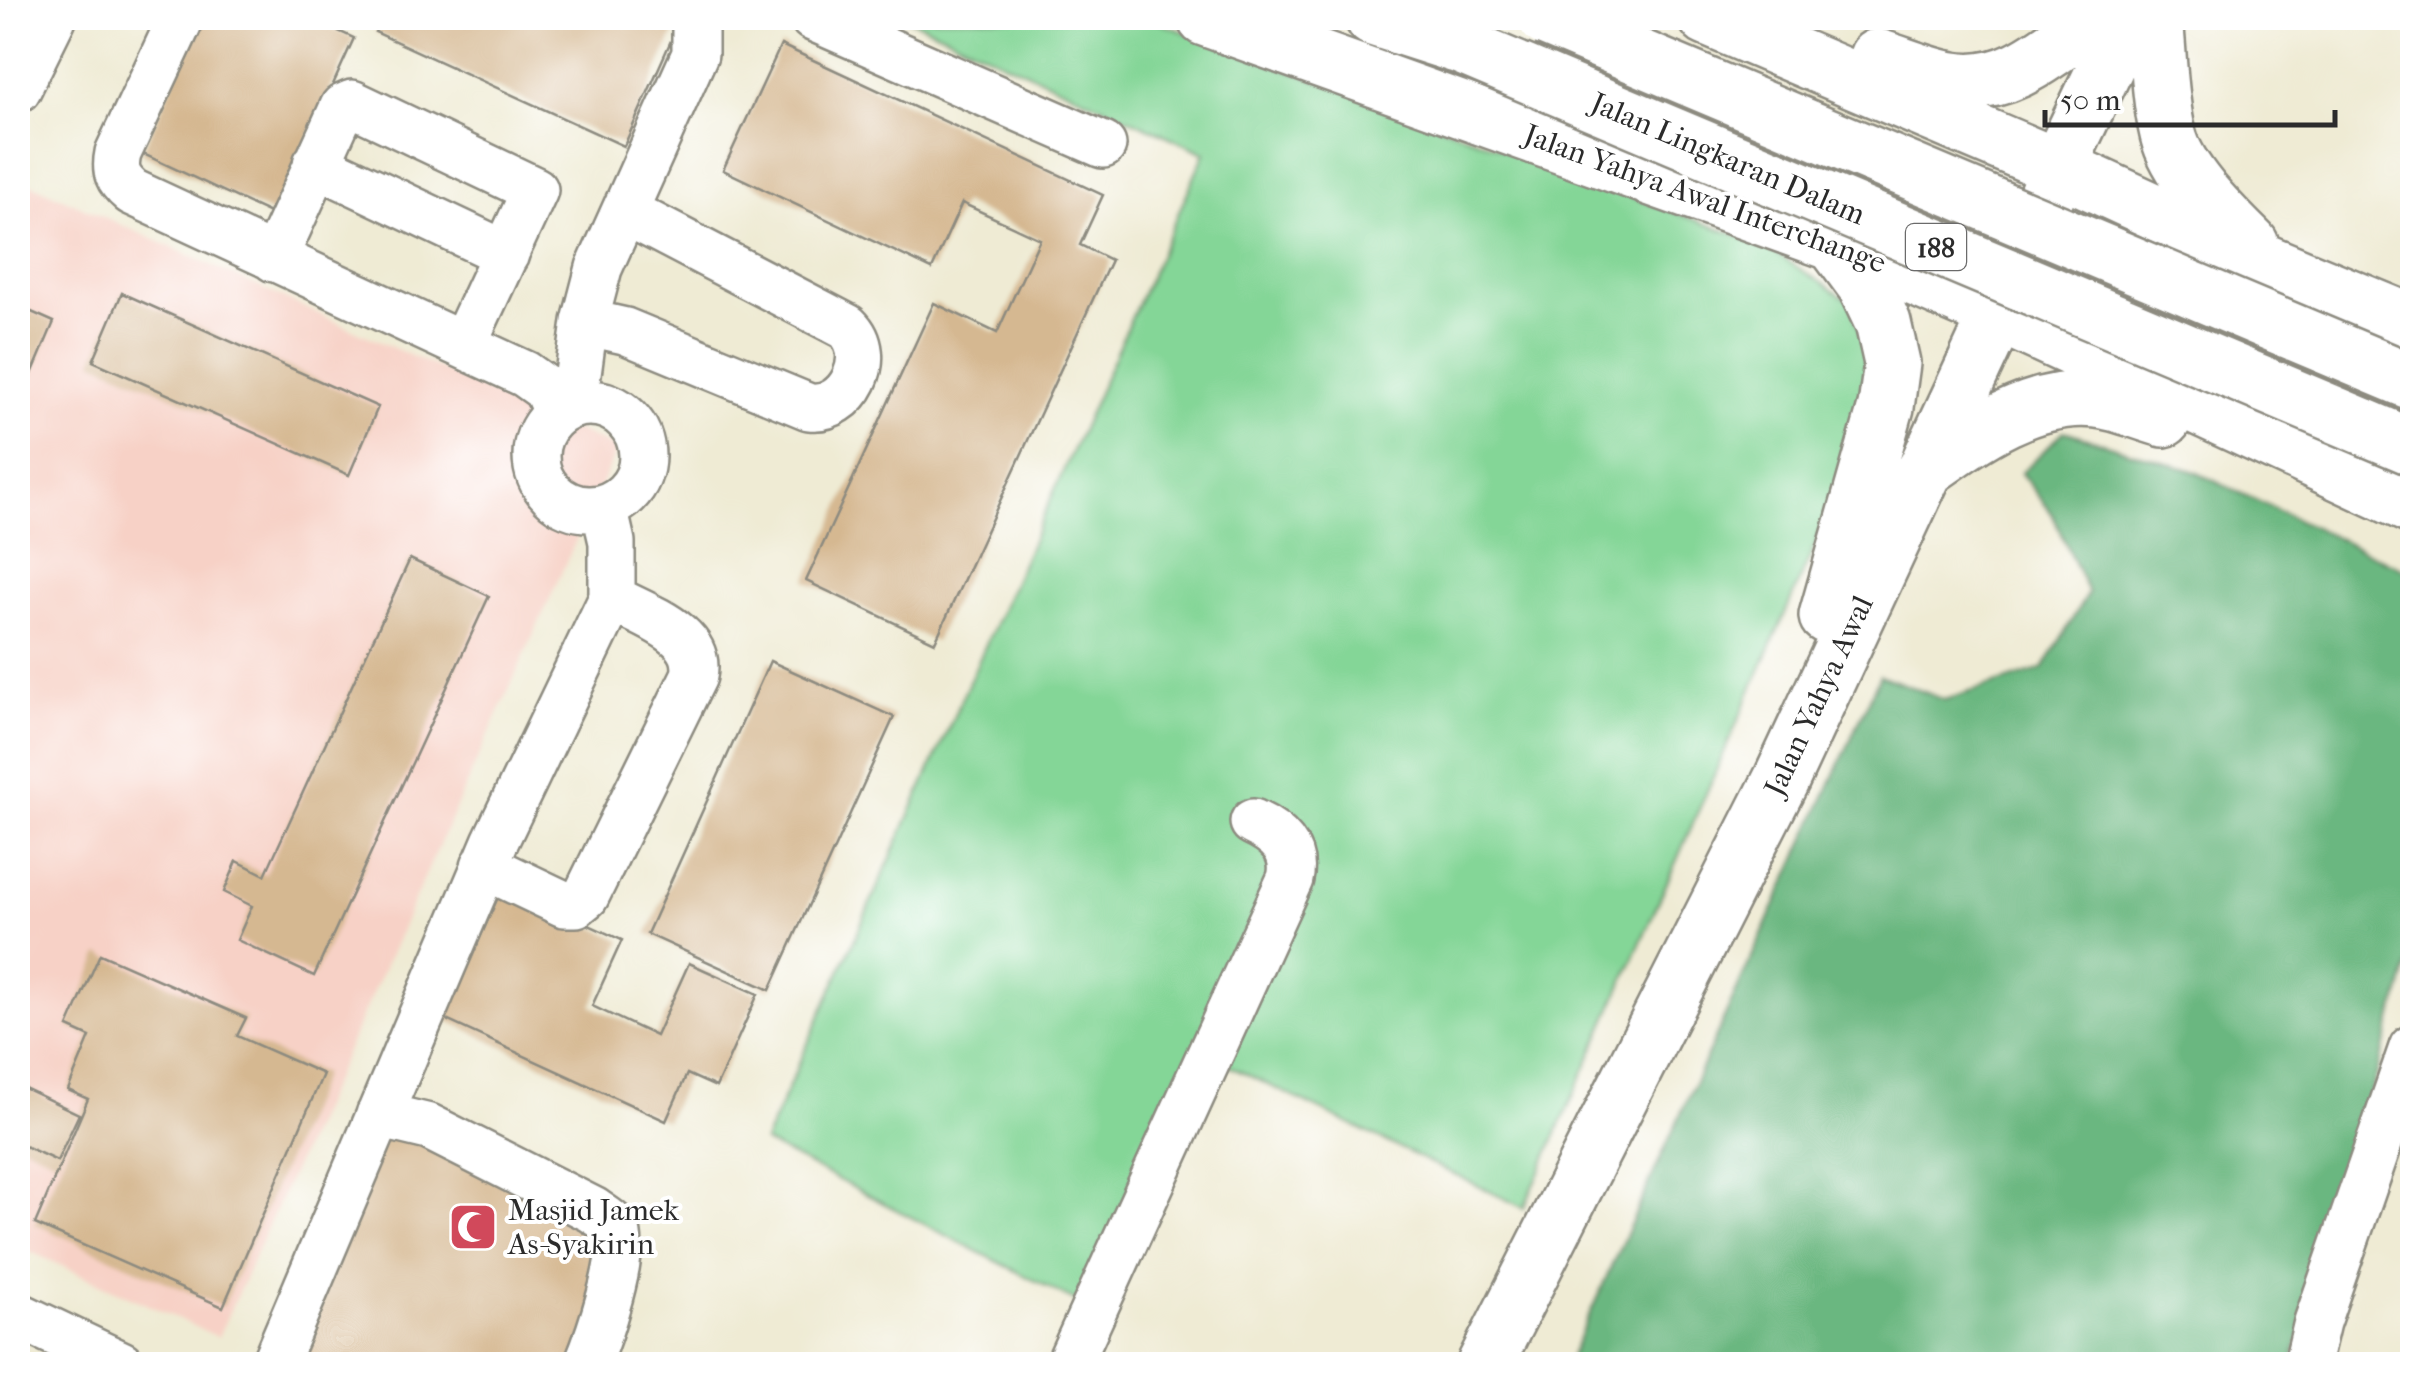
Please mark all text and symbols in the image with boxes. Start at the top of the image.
scale bar [2045,65,2335,127]
text: 50 m [2060,83,2121,118]
street label: Jalan Lingkaran Dalam [1584,85,1870,233]
street label: Jalan Yahya Awal Interchange [1517,116,1891,281]
road number: 188 [1906,224,1966,270]
street label: Jalan Yahya Awal [1756,590,1881,803]
place label: Masjid Jamek As-Syakirin [507,1193,680,1262]
mosque icon: Masjid Jamek As-Syakirin [447,1201,499,1253]

